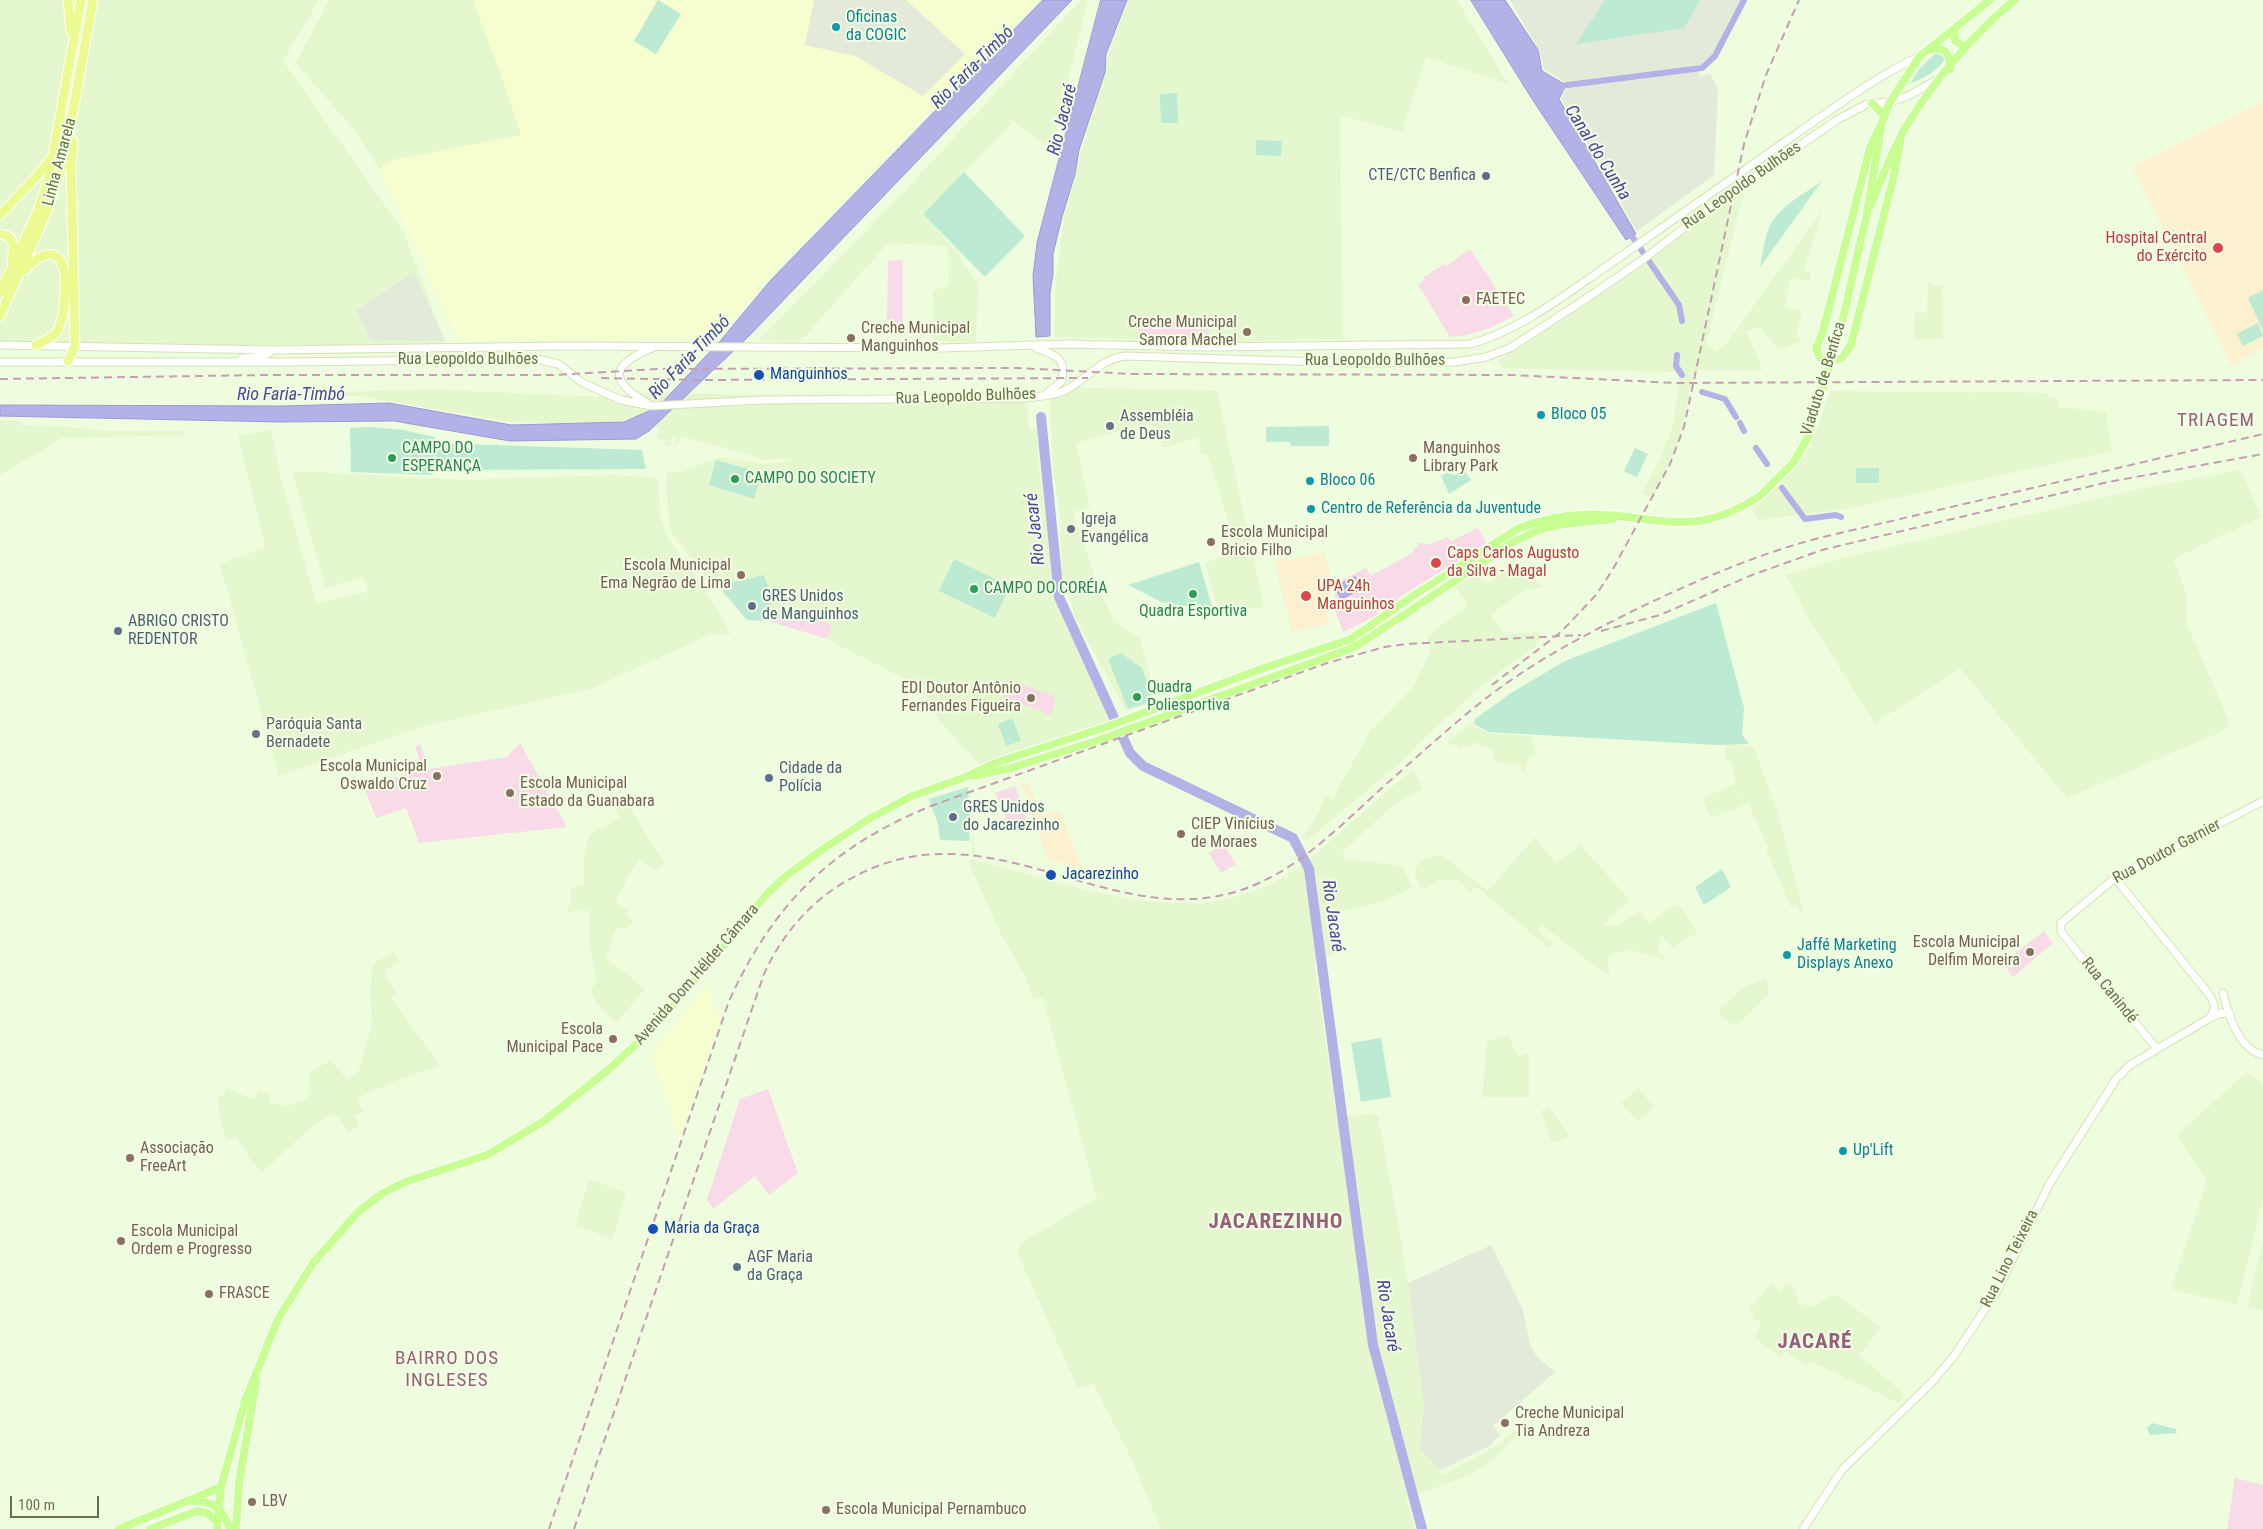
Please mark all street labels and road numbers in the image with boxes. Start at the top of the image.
street label: Linha Amarela [39,116,81,208]
street label: Rua Leopoldo Bulhões [1679,138,1805,234]
street label: Viaduto de Benfica [1798,320,1850,438]
street label: Rua Leopoldo Bulhões [398,350,538,370]
street label: Rua Leopoldo Bulhões [1305,351,1445,371]
street label: Rua Leopoldo Bulhões [895,385,1037,409]
street label: Rua Doutor Garnier [2110,815,2224,889]
street label: Avenida Dom Hélder Câmara [631,901,763,1049]
street label: Rua Canindé [2077,954,2141,1028]
street label: Rua Lino Teixeira [1977,1207,2043,1311]

